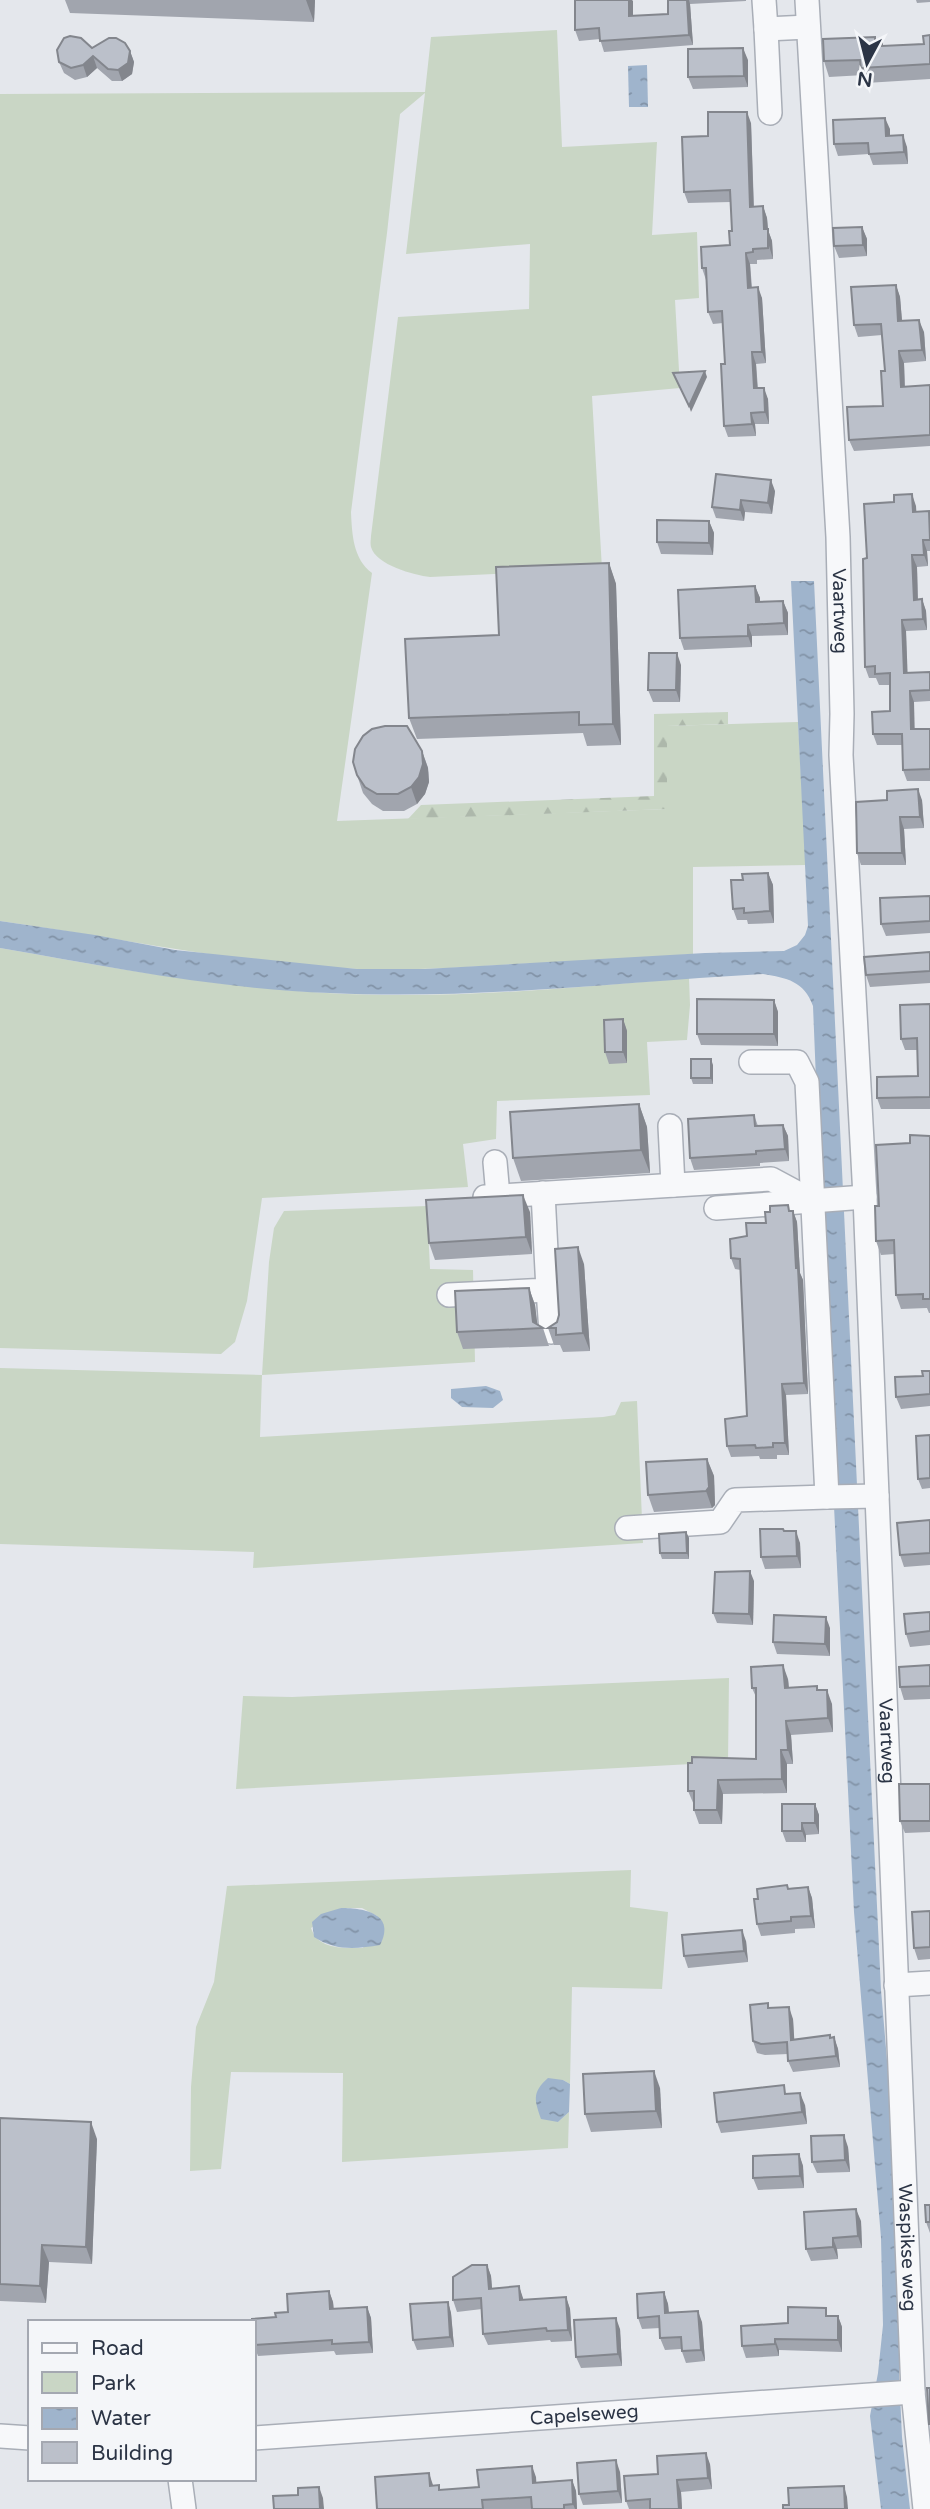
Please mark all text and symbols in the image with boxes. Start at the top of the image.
north arrow [832,28,902,98]
text: N [856,67,874,91]
street label: Vaartweg [828,568,852,654]
street label: Vaartweg [874,1698,900,1784]
street label: Waspikse weg [894,2183,921,2312]
legend [28,2320,256,2481]
text: Road [91,2336,144,2361]
text: Park [91,2371,136,2396]
street label: Capelseweg [529,2400,639,2430]
text: Water [91,2406,151,2431]
text: Building [91,2441,173,2466]

